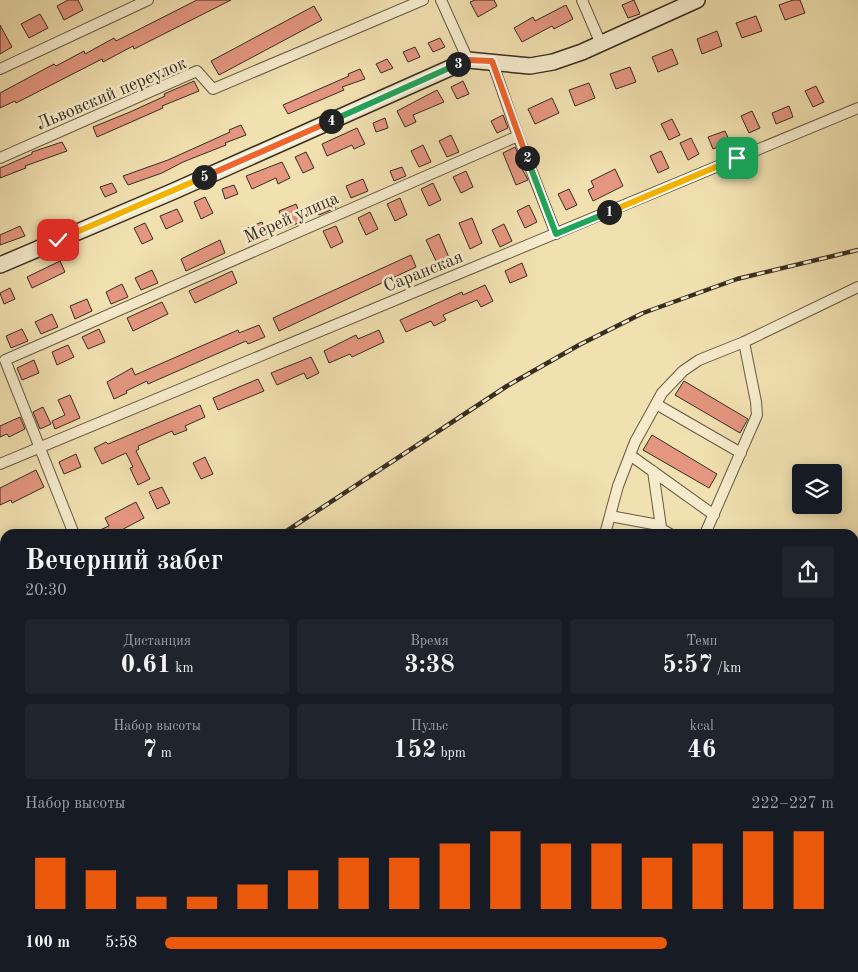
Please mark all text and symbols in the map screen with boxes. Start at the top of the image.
pin: 3 [446,52,470,76]
street label: Львовский переулок [34,54,189,134]
text: 3 [454,57,463,71]
pin: 4 [318,108,344,134]
text: 4 [327,114,336,128]
pin [716,137,758,179]
icon: arrive [723,144,751,172]
pin: 2 [514,146,540,170]
text: 2 [523,151,532,165]
pin: 5 [192,164,216,190]
text: 5 [200,170,209,184]
street label: Мерей улица [241,189,342,247]
pin: 1 [596,200,622,224]
text: 1 [605,205,614,219]
pin [37,219,79,261]
icon: check [44,226,72,254]
street label: Саранская [381,248,466,296]
map controls [792,464,842,514]
button: layers [792,464,842,514]
button: share [782,546,834,598]
text: Вечерний забег [25,548,223,576]
text: 20:30 [25,583,67,599]
text: Дистанция [123,634,191,648]
text: Время [410,634,449,648]
text: Темп [686,634,717,648]
text: 0.61 [121,653,171,678]
text: 3:38 [404,653,455,678]
text: 5:57 [662,653,713,678]
text: km [171,661,194,675]
text: /km [713,661,741,675]
text: Набор высоты [113,719,201,733]
text: Пульс [411,719,448,733]
text: kcal [690,719,714,733]
text: 7 [142,738,157,763]
text: 152 [393,738,437,763]
text: 46 [687,738,716,763]
text: m [157,746,172,760]
text: bpm [437,746,466,760]
text: Набор высоты [25,796,125,812]
text: 222–227 m [751,796,834,812]
text: 100 m [25,935,70,951]
text: 5:58 [105,935,137,951]

